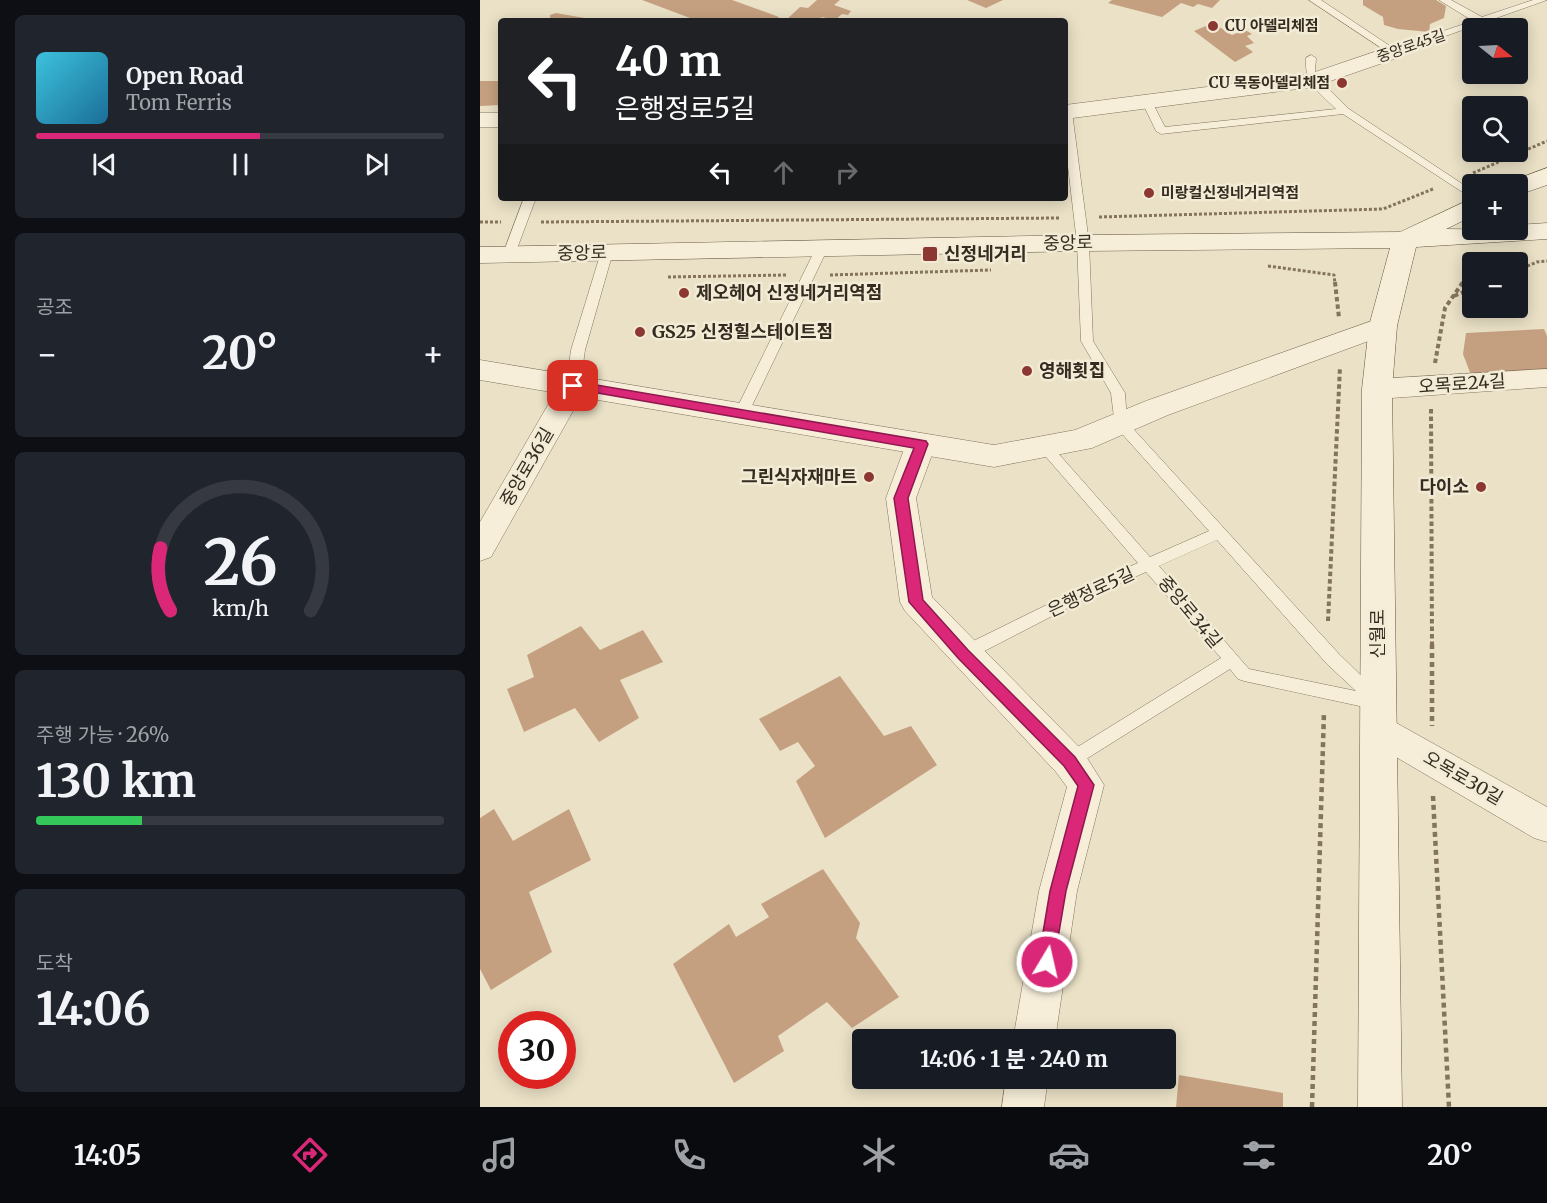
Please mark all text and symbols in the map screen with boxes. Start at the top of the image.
place label: CU 아델리체점 [1225,16,1319,35]
north arrow [1462,18,1528,84]
map controls [1462,18,1528,318]
marker: CU 아델리체점 [1206,19,1220,33]
street label: 중앙로45길 [1374,25,1448,66]
text: 40 m [615,35,721,87]
icon: left [516,42,594,120]
text: Open Road [126,62,244,90]
place label: CU 목동아델리체점 [1209,73,1330,92]
marker: CU 목동아델리체점 [1335,76,1349,90]
text: Tom Ferris [126,90,232,115]
text: 은행정로5길 [615,91,755,125]
button: search [1462,96,1528,162]
icon: previous [88,148,121,181]
icon: pause [224,148,257,181]
icon: next [360,148,393,181]
icon: left [704,156,737,189]
icon: ahead [767,156,800,189]
icon: right [830,156,863,189]
button: + [1462,174,1528,240]
place label: 미랑컬신정네거리역점 [1161,183,1299,202]
marker: 미랑컬신정네거리역점 [1142,186,1156,200]
street label: 중앙로 [1043,231,1093,254]
street label: 중앙로 [557,241,607,264]
place label: 신정네거리 [944,242,1027,265]
marker: 신정네거리 [921,245,939,263]
button: − [1462,252,1528,318]
place label: 제오헤어 신정네거리역점 [696,281,882,304]
marker: 제오헤어 신정네거리역점 [677,286,691,300]
text: 공조 [36,294,73,319]
place label: GS25 신정힐스테이트점 [652,320,833,343]
text: 20° [202,325,278,381]
marker: GS25 신정힐스테이트점 [633,325,647,339]
text: − [36,334,58,375]
text: + [422,334,444,375]
place label: 영해횟집 [1039,359,1105,382]
pin [547,360,598,411]
marker: 영해횟집 [1020,364,1034,378]
icon: arrive [556,369,589,402]
street label: 오목로24길 [1418,369,1506,398]
street label: 중앙로36길 [495,423,558,510]
place label: 그린식자재마트 [741,465,857,488]
marker: 그린식자재마트 [862,470,876,484]
place label: 다이소 [1419,475,1469,498]
marker: 다이소 [1474,480,1488,494]
text: 26 [203,524,277,602]
street label: 은행정로5길 [1044,561,1138,622]
street label: 중앙로34길 [1153,571,1227,653]
text: km/h [212,595,268,622]
street label: 신월로 [1366,609,1389,659]
text: 주행 가능 · 26% [36,722,169,747]
street label: 오목로30길 [1419,746,1507,810]
text: 130 km [36,753,196,809]
position arrow [1015,930,1079,994]
text: 도착 [36,950,73,975]
text: 14:06 [36,981,150,1037]
speed limit sign: 30 [498,1011,576,1089]
text: 14:06 · 1 분 · 240 m [920,1045,1108,1073]
icon: directions [289,1134,331,1176]
icon: music [479,1134,521,1176]
icon: phone [668,1134,710,1176]
icon: climate [858,1134,900,1176]
icon: car [1048,1134,1090,1176]
icon: filters [1238,1134,1280,1176]
text: 14:05 [74,1138,141,1172]
text: 20° [1427,1138,1473,1172]

